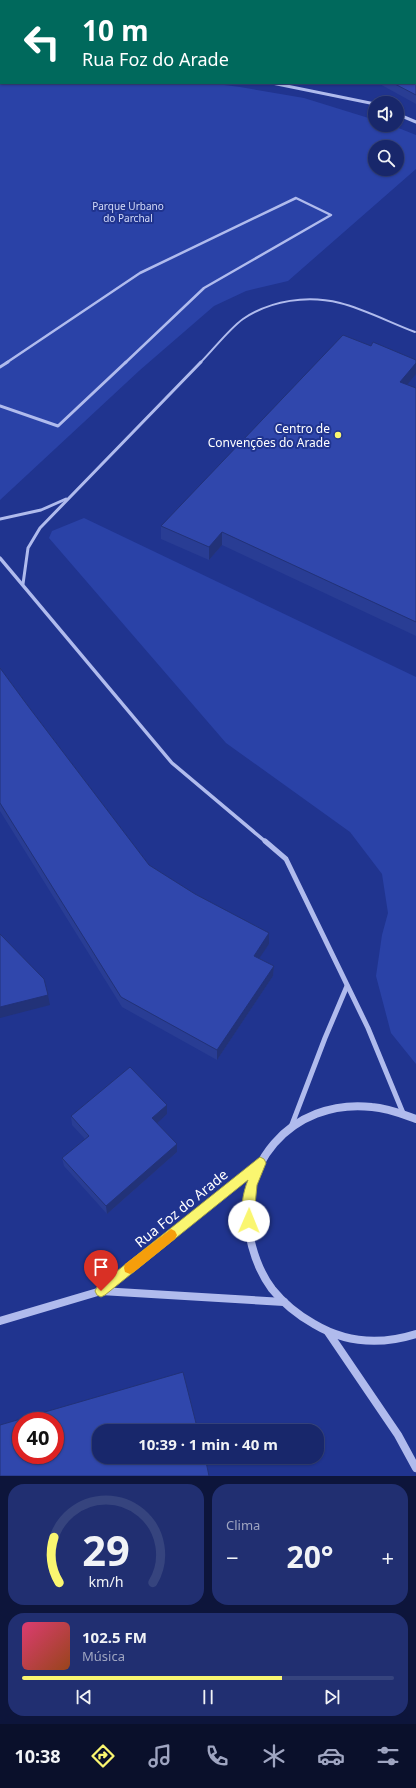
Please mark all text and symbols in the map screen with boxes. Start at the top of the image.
text: 10 m [82,11,149,49]
icon: left [16,16,68,68]
text: Rua Foz do Arade [82,47,229,71]
map controls [368,96,404,176]
button: sound [368,96,404,132]
button: search [368,140,404,176]
park label: Parque Urbano do Parchal [92,199,164,225]
place label: Centro de Convenções do Arade [208,420,330,451]
marker: Centro de Convenções do Arade [333,430,343,440]
street label: Rua Foz do Arade [131,1165,231,1251]
position arrow [228,1200,270,1242]
pin [84,1250,118,1291]
icon: arrive [90,1256,112,1278]
speed limit sign: 40 [12,1412,64,1464]
text: 10:39 · 1 min · 40 m [138,1434,278,1454]
text: Clima [226,1516,260,1534]
text: 29 [82,1521,130,1577]
text: 20° [286,1536,334,1577]
text: − [226,1542,239,1572]
text: + [381,1542,394,1572]
text: km/h [88,1571,124,1590]
text: 102.5 FM [82,1627,147,1647]
text: Música [82,1647,125,1665]
icon: previous [73,1686,95,1708]
icon: pause [197,1686,219,1708]
icon: next [321,1686,343,1708]
icon: directions [89,1742,117,1770]
icon: music [146,1742,174,1770]
icon: phone [203,1742,231,1770]
icon: climate [260,1742,288,1770]
icon: car [317,1742,345,1770]
icon: filters [374,1742,402,1770]
text: 10:38 [14,1744,61,1768]

